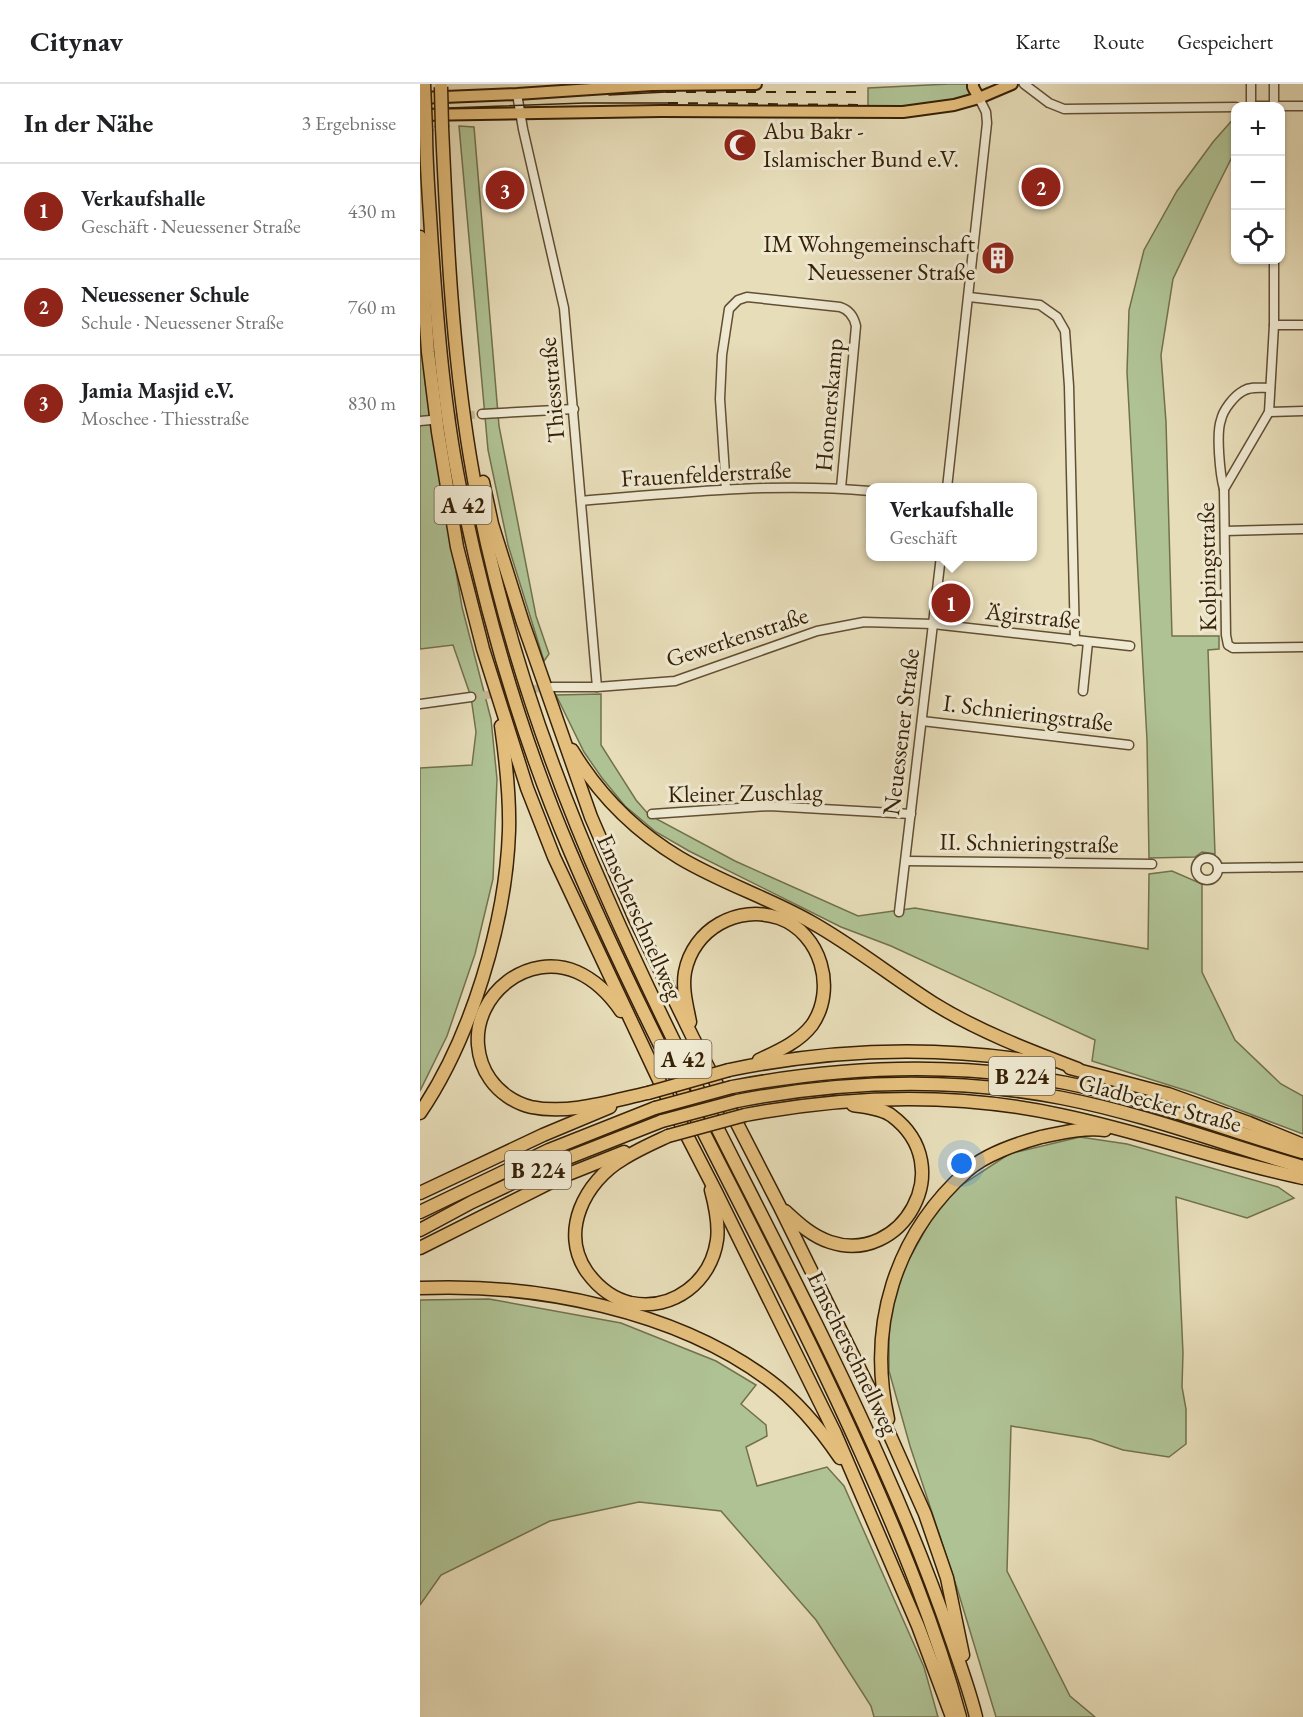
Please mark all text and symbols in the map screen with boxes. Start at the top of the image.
text: Citynav [30,23,123,59]
text: Karte [1016,28,1060,55]
text: Route [1093,28,1144,55]
text: Gespeichert [1177,28,1273,55]
map controls [1231,102,1285,264]
button: + [1231,102,1285,156]
text: In der Nähe [24,106,153,140]
text: 3 Ergebnisse [301,110,396,136]
place label: Abu Bakr - Islamischer Bund e.V. [762,115,959,174]
mosque icon: Abu Bakr - Islamischer Bund e.V. [722,127,758,163]
button: − [1231,156,1285,210]
pin: 2 [1022,164,1060,210]
pin: 3 [486,168,524,212]
text: Verkaufshalle [81,184,205,213]
text: 1 [38,198,49,224]
text: 430 m [348,198,396,224]
button: locate [1231,210,1285,264]
text: Geschäft · Neuessener Straße [81,213,301,239]
place label: IM Wohngemeinschaft Neuessener Straße [763,228,975,287]
building icon: IM Wohngemeinschaft Neuessener Straße [980,240,1016,276]
text: Neuessener Schule [81,280,249,309]
text: 2 [38,294,49,320]
text: 760 m [348,294,396,320]
text: Schule · Neuessener Straße [81,309,284,335]
street label: Thiesstraße [531,336,572,444]
street label: Honnerskamp [807,337,850,473]
text: Jamia Masjid e.V. [81,376,234,405]
text: 3 [38,390,49,416]
text: 830 m [348,390,396,416]
text: Moschee · Thiesstraße [81,405,249,431]
street label: Frauenfelderstraße [620,454,792,493]
popup [866,483,1037,561]
road number: A 42 [435,486,492,524]
text: Verkaufshalle [889,495,1014,524]
street label: Kolpingstraße [1190,502,1223,632]
text: Geschäft [889,524,957,550]
pin: 1 [932,580,970,626]
street label: Ägirstraße [983,595,1082,636]
street label: Gewerkenstraße [662,599,812,674]
street label: Neuessener Straße [875,647,926,817]
street label: I. Schnieringstraße [941,687,1115,738]
street label: Kleiner Zuschlag [667,776,823,809]
street label: II. Schnieringstraße [939,825,1119,860]
street label: Emscherschnellweg [590,829,691,1005]
road number: A 42 [654,1040,712,1078]
road number: B 224 [989,1057,1055,1095]
street label: Gladbecker Straße [1075,1066,1245,1139]
your location [947,1149,976,1178]
road number: B 224 [505,1151,571,1189]
street label: Emscherschnellweg [800,1266,907,1440]

